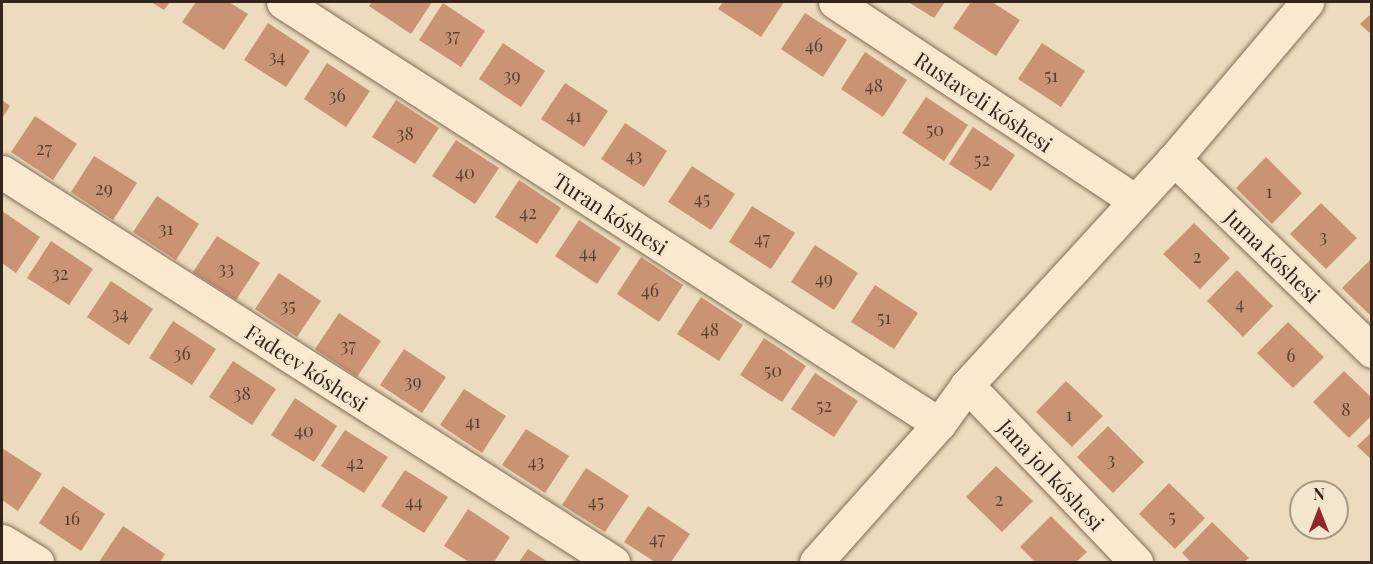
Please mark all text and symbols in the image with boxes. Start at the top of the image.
house number: 37 [444,24,460,46]
house number: 46 [805,34,823,56]
house number: 34 [268,45,286,67]
street label: Rustaveli kóshesi [910,45,1058,157]
house number: 39 [503,64,521,86]
house number: 51 [1044,64,1058,86]
house number: 48 [865,74,883,96]
house number: 36 [328,84,346,106]
house number: 41 [566,104,582,126]
house number: 50 [926,118,944,140]
house number: 38 [396,122,414,144]
house number: 27 [36,137,52,159]
house number: 43 [626,144,642,166]
house number: 52 [974,148,990,170]
house number: 40 [455,161,475,183]
street label: Turan kóshesi [549,167,673,259]
house number: 29 [95,177,113,199]
house number: 1 [1266,180,1272,202]
house number: 45 [694,187,710,209]
house number: 42 [519,201,537,223]
street label: Juma kóshesi [1220,203,1326,307]
house number: 31 [159,217,173,239]
house number: 3 [1319,225,1327,247]
house number: 47 [754,227,770,249]
house number: 44 [579,241,597,263]
house number: 2 [1193,245,1201,267]
house number: 33 [218,257,234,279]
house number: 32 [52,262,68,284]
house number: 49 [815,267,833,289]
house number: 46 [641,279,659,301]
house number: 4 [1236,292,1244,314]
house number: 35 [280,294,296,316]
house number: 34 [111,302,129,324]
house number: 51 [877,306,891,328]
street label: Fadeev kóshesi [241,318,373,416]
house number: 48 [701,318,719,340]
house number: 37 [340,334,356,356]
house number: 36 [173,342,191,364]
house number: 6 [1286,344,1296,366]
house number: 50 [764,359,782,381]
house number: 39 [404,370,422,392]
house number: 38 [233,382,251,404]
house number: 52 [816,394,832,416]
house number: 8 [1341,398,1351,420]
house number: 1 [1066,403,1072,425]
house number: 41 [465,410,481,432]
street label: Jana jol kóshesi [994,413,1110,535]
house number: 40 [294,419,314,441]
house number: 3 [1107,448,1115,470]
house number: 43 [528,450,544,472]
house number: 42 [346,451,364,473]
north arrow [1289,480,1349,540]
text: N [1313,483,1325,504]
house number: 2 [995,488,1003,510]
house number: 44 [405,490,423,512]
house number: 45 [588,490,604,512]
house number: 5 [1168,505,1176,527]
house number: 16 [64,507,80,529]
house number: 47 [649,527,665,549]

